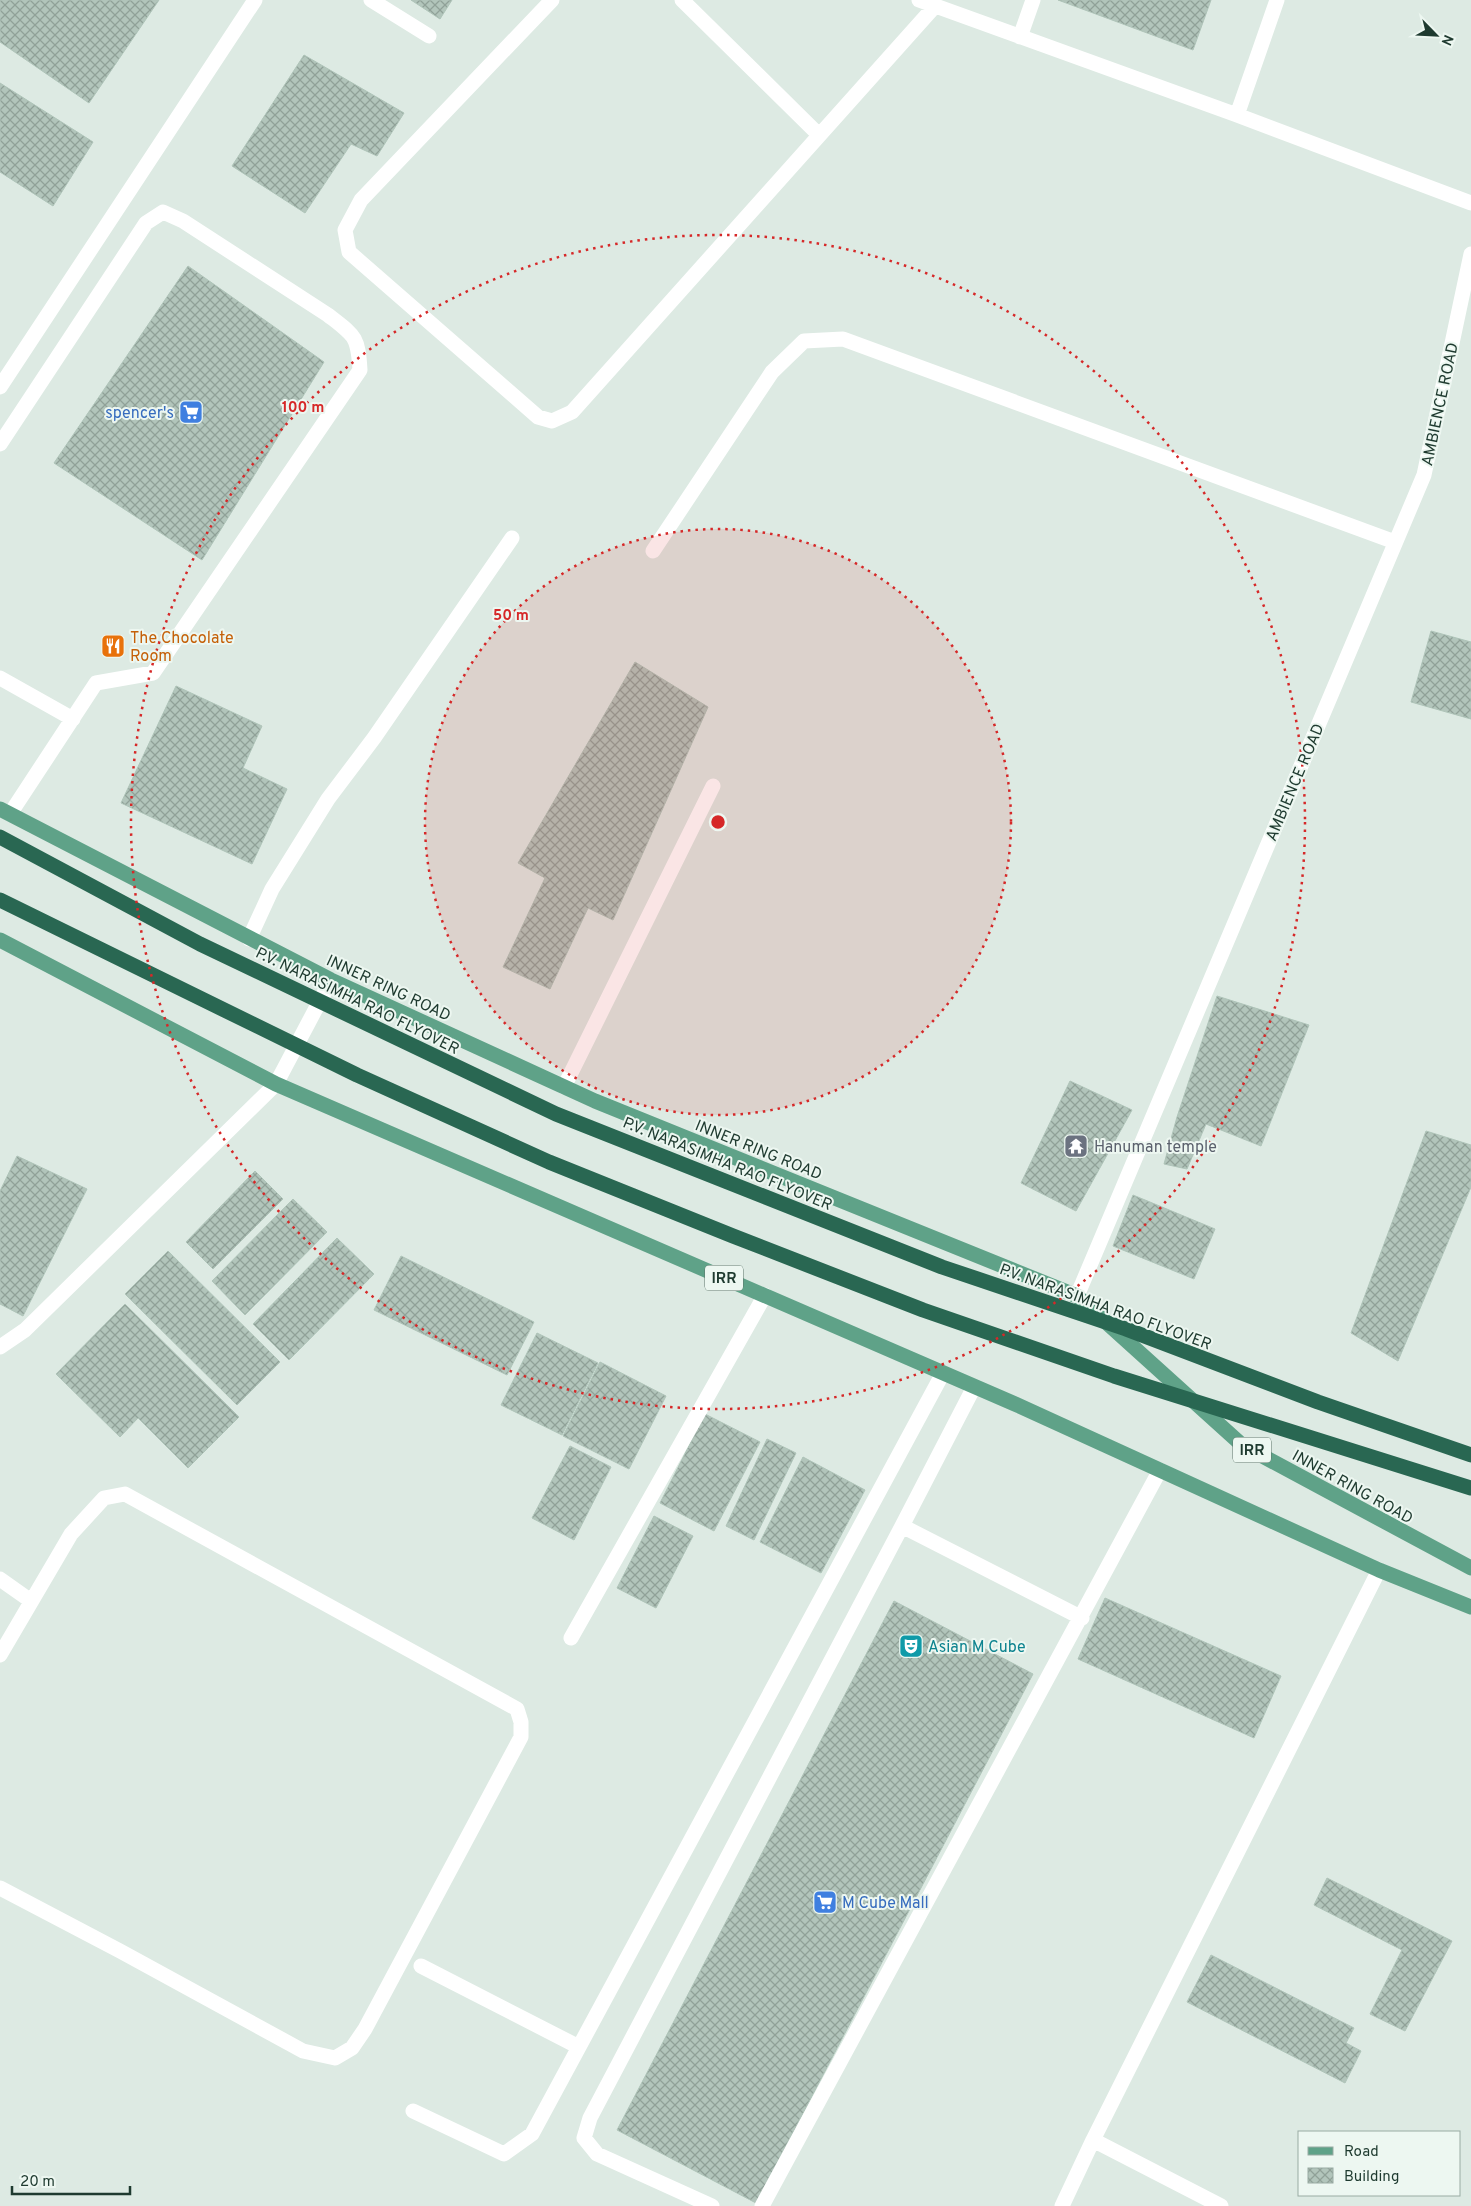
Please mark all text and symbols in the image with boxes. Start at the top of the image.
north arrow [1411,10,1461,60]
text: N [1437,32,1456,48]
street label: AMBIENCE ROAD [1418,341,1464,468]
supermarket icon: spencer's [178,399,204,425]
text: 100 m [282,399,324,418]
place label: spencer's [105,404,174,424]
text: 50 m [493,607,529,626]
place label: The Chocolate Room [130,629,234,667]
restaurant icon: The Chocolate Room [100,633,126,659]
street label: AMBIENCE ROAD [1262,721,1330,845]
centre of rings [709,813,727,831]
street label: P.V. NARASIMHA RAO FLYOVER [252,944,462,1060]
street label: INNER RING ROAD [323,951,454,1026]
street label: P.V. NARASIMHA RAO FLYOVER [620,1114,835,1216]
street label: INNER RING ROAD [692,1116,825,1185]
temple icon: Hanuman temple [1063,1133,1089,1159]
place label: Hanuman temple [1094,1138,1217,1158]
street label: P.V. NARASIMHA RAO FLYOVER [997,1260,1214,1356]
road number: IRR [705,1266,743,1290]
road number: IRR [1233,1438,1271,1462]
street label: INNER RING ROAD [1288,1446,1416,1529]
theatre icon: Asian M Cube [898,1633,924,1659]
place label: Asian M Cube [928,1638,1026,1658]
supermarket icon: M Cube Mall [812,1889,838,1915]
place label: M Cube Mall [842,1894,929,1914]
legend [1298,2131,1461,2196]
text: Road [1344,2143,1379,2162]
scale bar [12,2164,130,2196]
text: Building [1344,2168,1399,2187]
text: 20 m [20,2173,55,2192]

